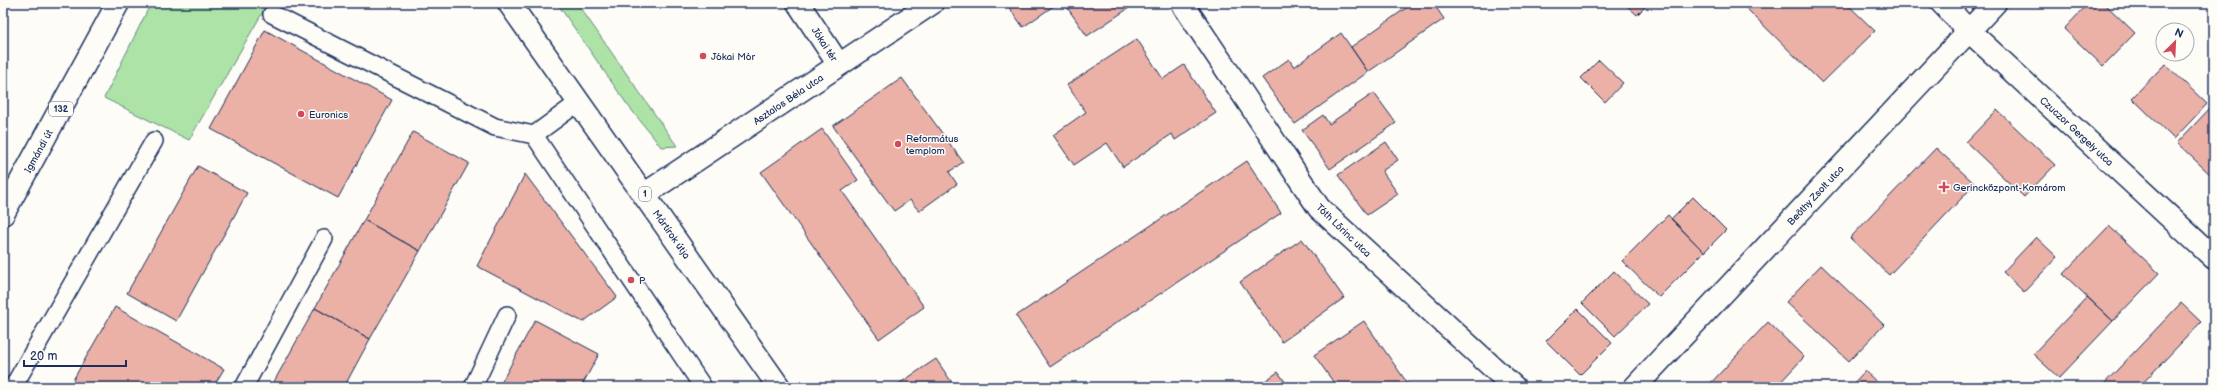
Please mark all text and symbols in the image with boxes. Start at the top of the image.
north arrow [2155,22,2195,62]
street label: Jókai tér [809,25,840,64]
text: N [2172,26,2185,41]
marker: Jókai Mór [698,51,708,61]
place label: Jókai Mór [711,51,755,63]
street label: Asztalos Béla utca [751,72,826,128]
street label: Czuczor Gergely utca [2037,95,2116,169]
road number: 132 [49,102,73,116]
marker: Euronics [296,109,306,119]
place label: Euronics [309,109,348,121]
street label: Igmándi út [22,128,56,175]
place label: Református templom [906,133,959,157]
marker: Református templom [893,139,903,149]
street label: Beöthy Zsolt utca [1785,163,1847,228]
marker: Gerincközpont-Komárom [1938,181,1950,193]
place label: Gerincközpont-Komárom [1953,182,2066,194]
road number: 1 [639,187,651,201]
street label: Tóth Lőrinc utca [1313,201,1374,260]
street label: Mártírok útja [650,208,693,262]
marker: P [626,275,636,285]
place label: P [639,275,646,287]
scale bar [24,342,126,368]
text: 20 m [30,349,57,364]

